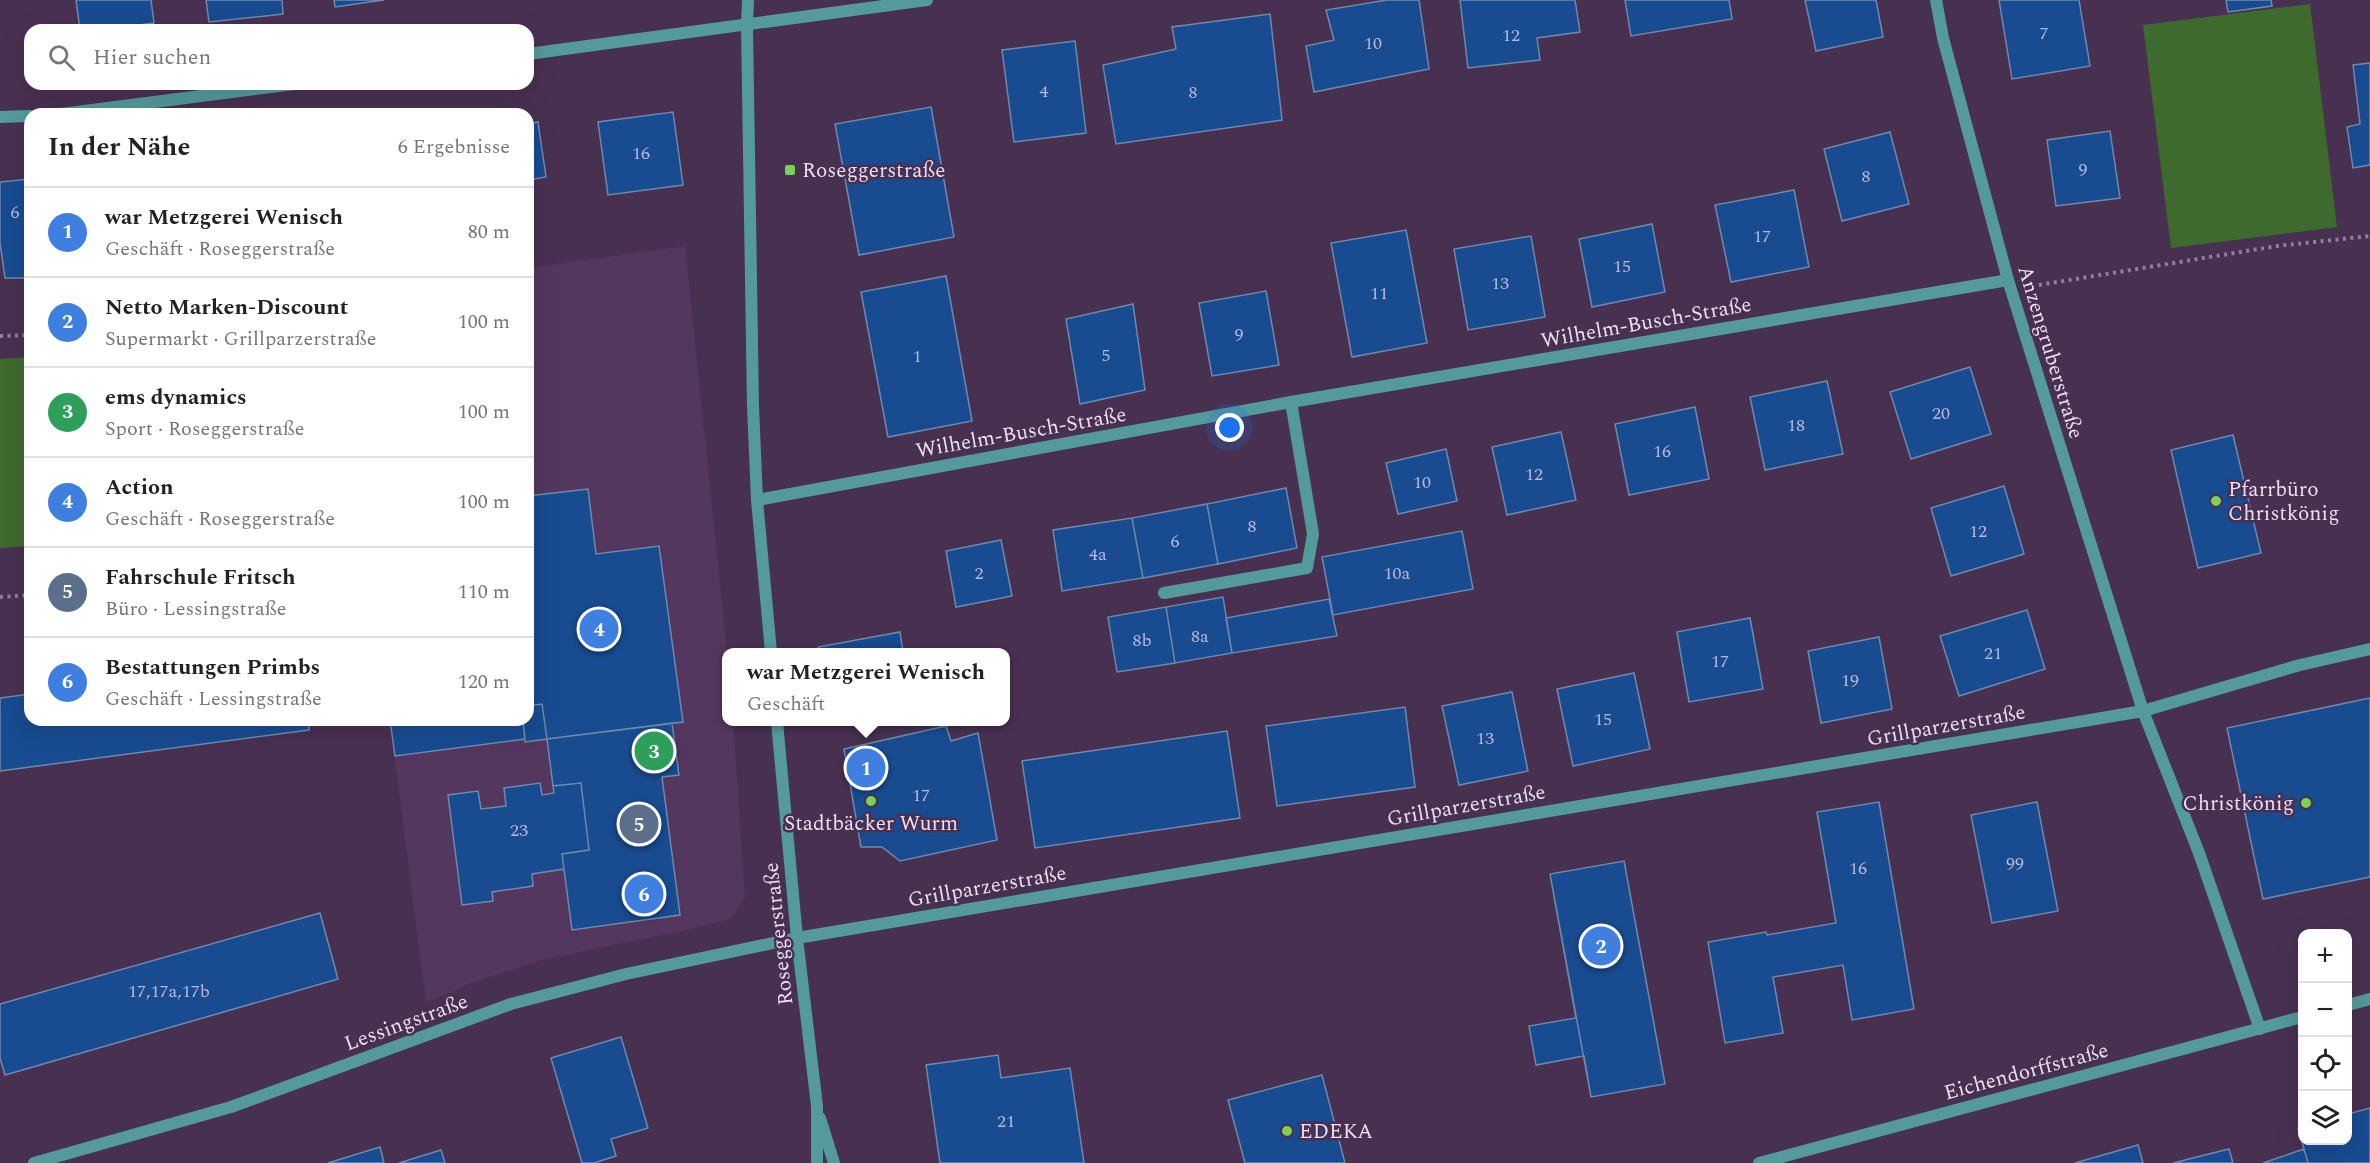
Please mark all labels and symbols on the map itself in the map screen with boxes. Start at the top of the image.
house number: 7 [2040,20,2049,47]
house number: 12 [1502,22,1520,49]
house number: 10 [1364,30,1382,57]
house number: 4 [1040,78,1049,105]
house number: 8 [1189,79,1198,106]
house number: 16 [632,140,650,167]
place label: Roseggerstraße [802,155,945,187]
house number: 9 [2079,156,2088,183]
marker: Roseggerstraße [783,163,797,177]
house number: 8 [1862,163,1871,190]
house number: 6 [11,199,20,226]
house number: 17 [1753,223,1771,250]
house number: 15 [1613,253,1631,280]
street label: Anzengruberstraße [2008,262,2092,443]
house number: 13 [1491,270,1509,297]
house number: 11 [1370,280,1388,307]
street label: Wilhelm-Busch-Straße [1538,289,1754,357]
house number: 9 [1235,321,1244,348]
house number: 5 [1102,342,1111,369]
house number: 1 [913,343,922,370]
street label: Wilhelm-Busch-Straße [913,399,1129,467]
house number: 20 [1932,400,1950,427]
house number: 18 [1787,412,1805,439]
your location [1215,413,1244,442]
house number: 16 [1653,438,1671,465]
house number: 12 [1525,461,1543,488]
house number: 10 [1413,469,1431,496]
place label: Pfarrbüro Christkönig [2228,474,2339,530]
marker: Pfarrbüro Christkönig [2209,494,2223,508]
house number: 8 [1248,513,1257,540]
house number: 12 [1969,518,1987,545]
house number: 6 [1171,528,1180,555]
house number: 4a [1089,541,1107,568]
house number: 2 [975,560,984,587]
house number: 10a [1384,560,1411,587]
pin: 4 [580,606,618,652]
house number: 8a [1191,623,1209,650]
house number: 8b [1132,627,1152,654]
house number: 21 [1984,640,2002,667]
house number: 17 [1711,648,1729,675]
house number: 19 [1841,667,1859,694]
street label: Grillparzerstraße [1864,696,2028,756]
house number: 15 [1594,706,1612,733]
house number: 13 [1476,725,1494,752]
pin: 3 [634,728,674,774]
pin: 1 [846,746,886,790]
street label: Grillparzerstraße [1384,776,1548,836]
house number: 17 [912,782,930,809]
place label: Christkönig [2183,788,2294,820]
marker: Stadtbäcker Wurm [864,794,878,808]
marker: Christkönig [2299,796,2313,810]
pin: 5 [620,802,658,846]
place label: Stadtbäcker Wurm [784,808,958,840]
house number: 23 [510,817,528,844]
house number: 99 [2006,850,2024,877]
house number: 16 [1849,855,1867,882]
street label: Grillparzerstraße [905,857,1069,917]
street label: Roseggerstraße [756,861,802,1007]
pin: 6 [624,872,664,916]
pin: 2 [1582,924,1620,968]
house number: 17,17a,17b [128,978,210,1005]
street label: Lessingstraße [340,986,473,1060]
street label: Eichendorffstraße [1940,1035,2112,1109]
house number: 21 [997,1108,1015,1135]
place label: EDEKA [1299,1116,1373,1148]
marker: EDEKA [1280,1124,1294,1138]

